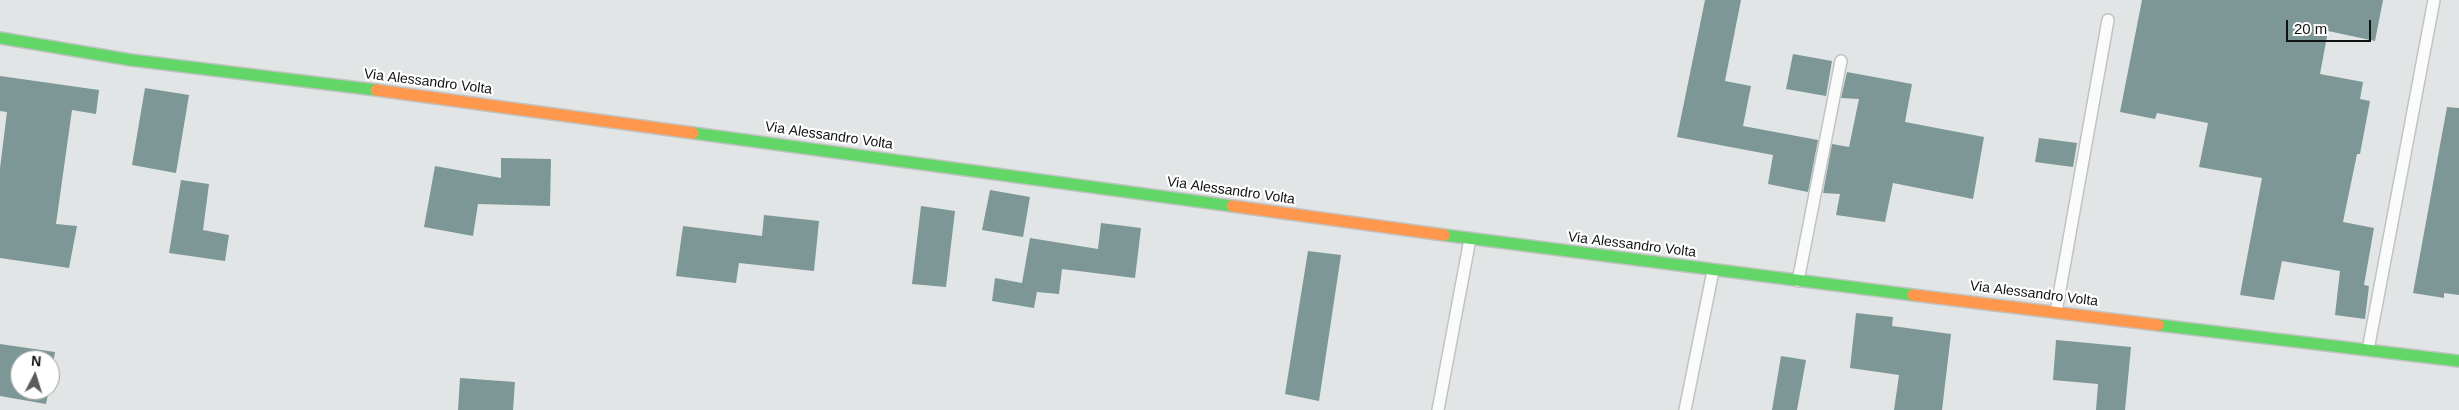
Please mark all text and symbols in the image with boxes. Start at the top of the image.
scale bar [2289,10,2374,42]
text: 20 m [2294,20,2327,37]
street label: Via Alessandro Volta [363,66,493,98]
street label: Via Alessandro Volta [764,119,894,153]
street label: Via Alessandro Volta [1166,174,1296,208]
street label: Via Alessandro Volta [1567,229,1697,261]
street label: Via Alessandro Volta [1969,278,2099,310]
north arrow [10,350,60,400]
text: N [30,353,42,369]

